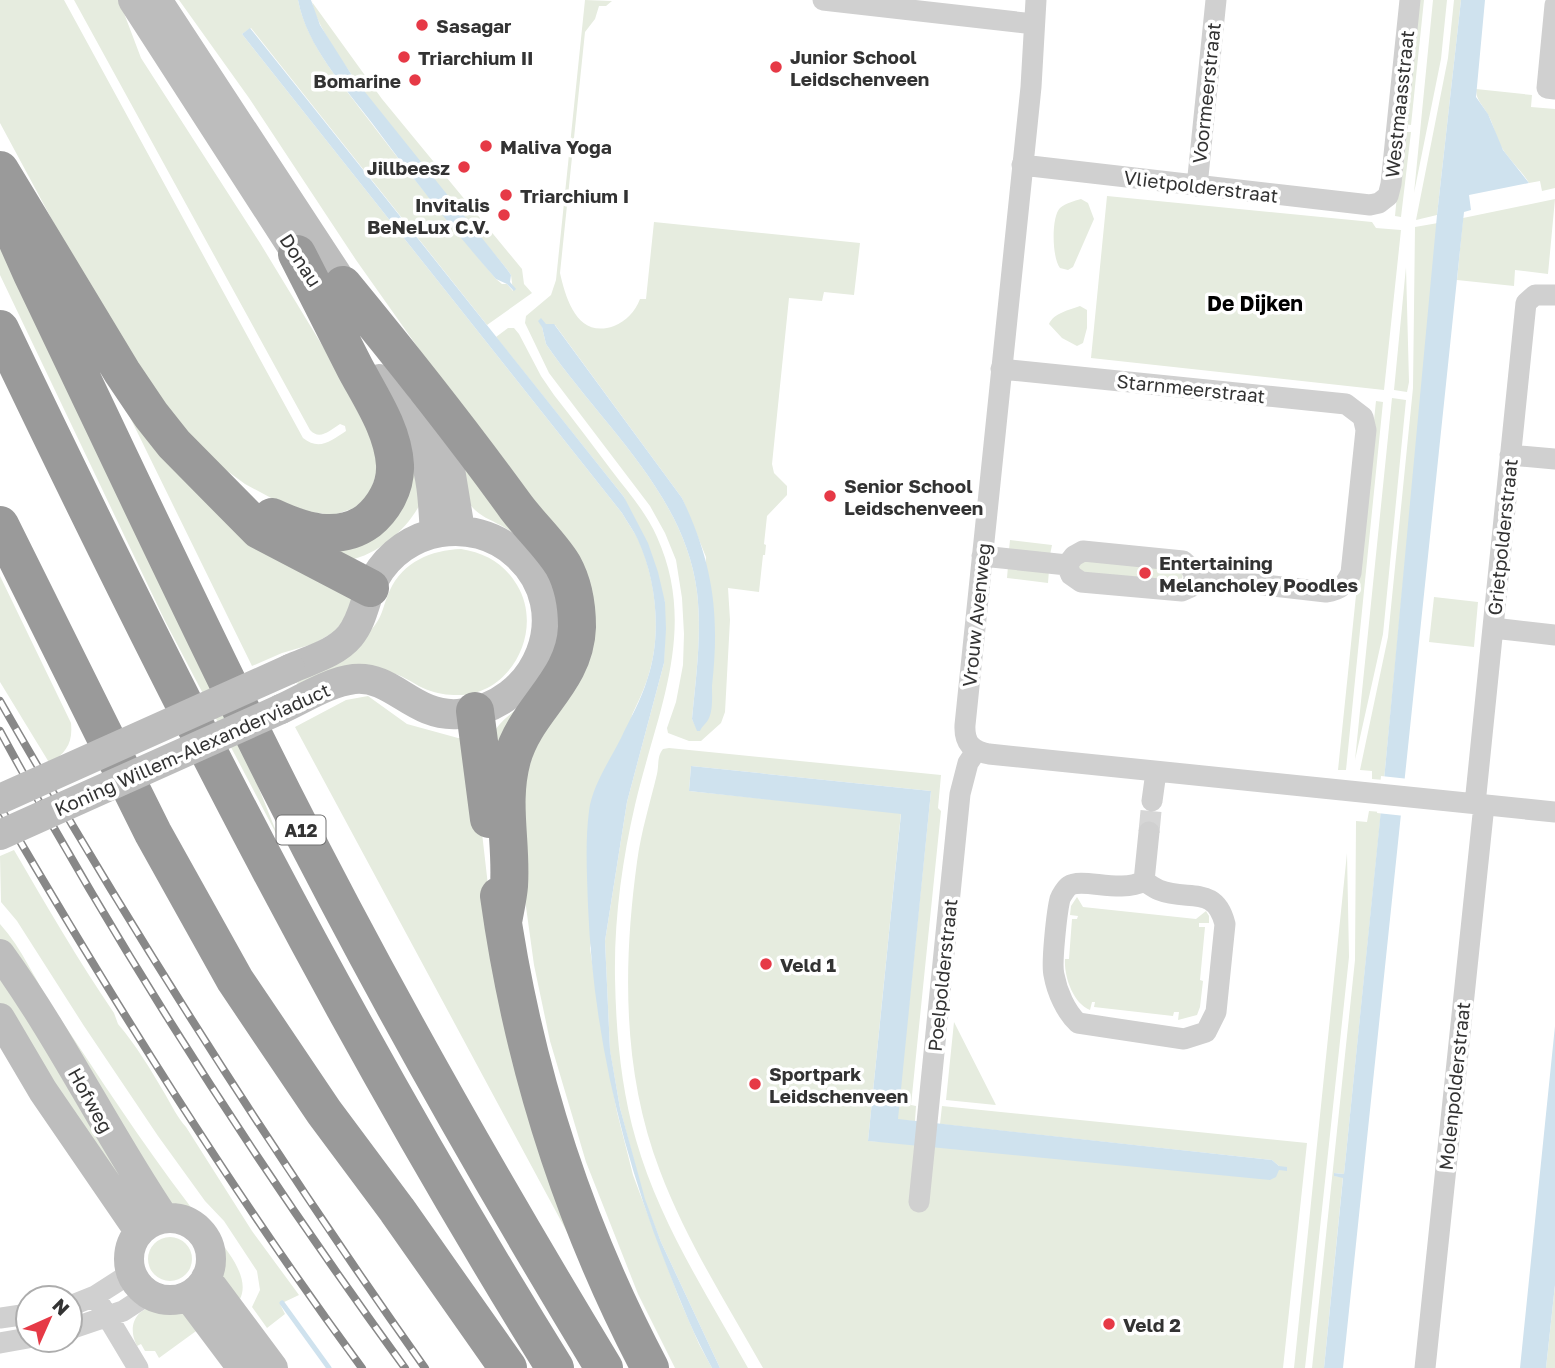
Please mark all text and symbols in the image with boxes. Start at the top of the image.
place label: Sasagar [436,14,512,37]
marker: Sasagar [414,17,430,33]
street label: Voormeerstraat [1187,21,1225,165]
street label: Westmaasstraat [1380,29,1418,179]
place label: Junior School Leidschenveen [790,45,929,90]
place label: Triarchium II [418,46,534,69]
marker: Triarchium II [396,49,412,65]
marker: Junior School Leidschenveen [768,59,784,75]
place label: Bomarine [313,69,401,92]
marker: Bomarine [407,72,423,88]
place label: Maliva Yoga [500,135,612,158]
marker: Maliva Yoga [478,138,494,154]
place label: Jillbeesz [367,156,450,179]
marker: Jillbeesz [456,159,472,175]
street label: Vlietpolderstraat [1122,165,1280,207]
place label: Triarchium I [520,184,629,207]
marker: Triarchium I [498,187,514,203]
place label: Invitalis BeNeLux C.V. [367,193,490,238]
marker: Invitalis BeNeLux C.V. [496,207,512,223]
street label: Donau [275,229,327,291]
district label: De Dijken [1207,290,1303,316]
street label: Starnmeerstraat [1116,369,1266,407]
street label: Grietpolderstraat [1482,458,1522,616]
place label: Senior School Leidschenveen [844,474,983,519]
marker: Senior School Leidschenveen [822,488,838,504]
street label: Vrouw Avenweg [957,542,995,688]
place label: Entertaining Melancholey Poodles [1159,551,1359,596]
marker: Entertaining Melancholey Poodles [1137,565,1153,581]
street label: Koning Willem-Alexanderviaduct [51,678,333,820]
road number: A12 [276,816,326,844]
street label: Poelpolderstraat [923,897,961,1053]
place label: Veld 1 [780,953,836,976]
marker: Veld 1 [758,956,774,972]
street label: Molenpolderstraat [1434,1001,1474,1171]
place label: Sportpark Leidschenveen [769,1062,908,1107]
street label: Hofweg [64,1063,118,1137]
marker: Sportpark Leidschenveen [747,1076,763,1092]
north arrow [14,1284,84,1354]
text: N [48,1293,75,1320]
place label: Veld 2 [1123,1313,1181,1336]
marker: Veld 2 [1101,1316,1117,1332]

